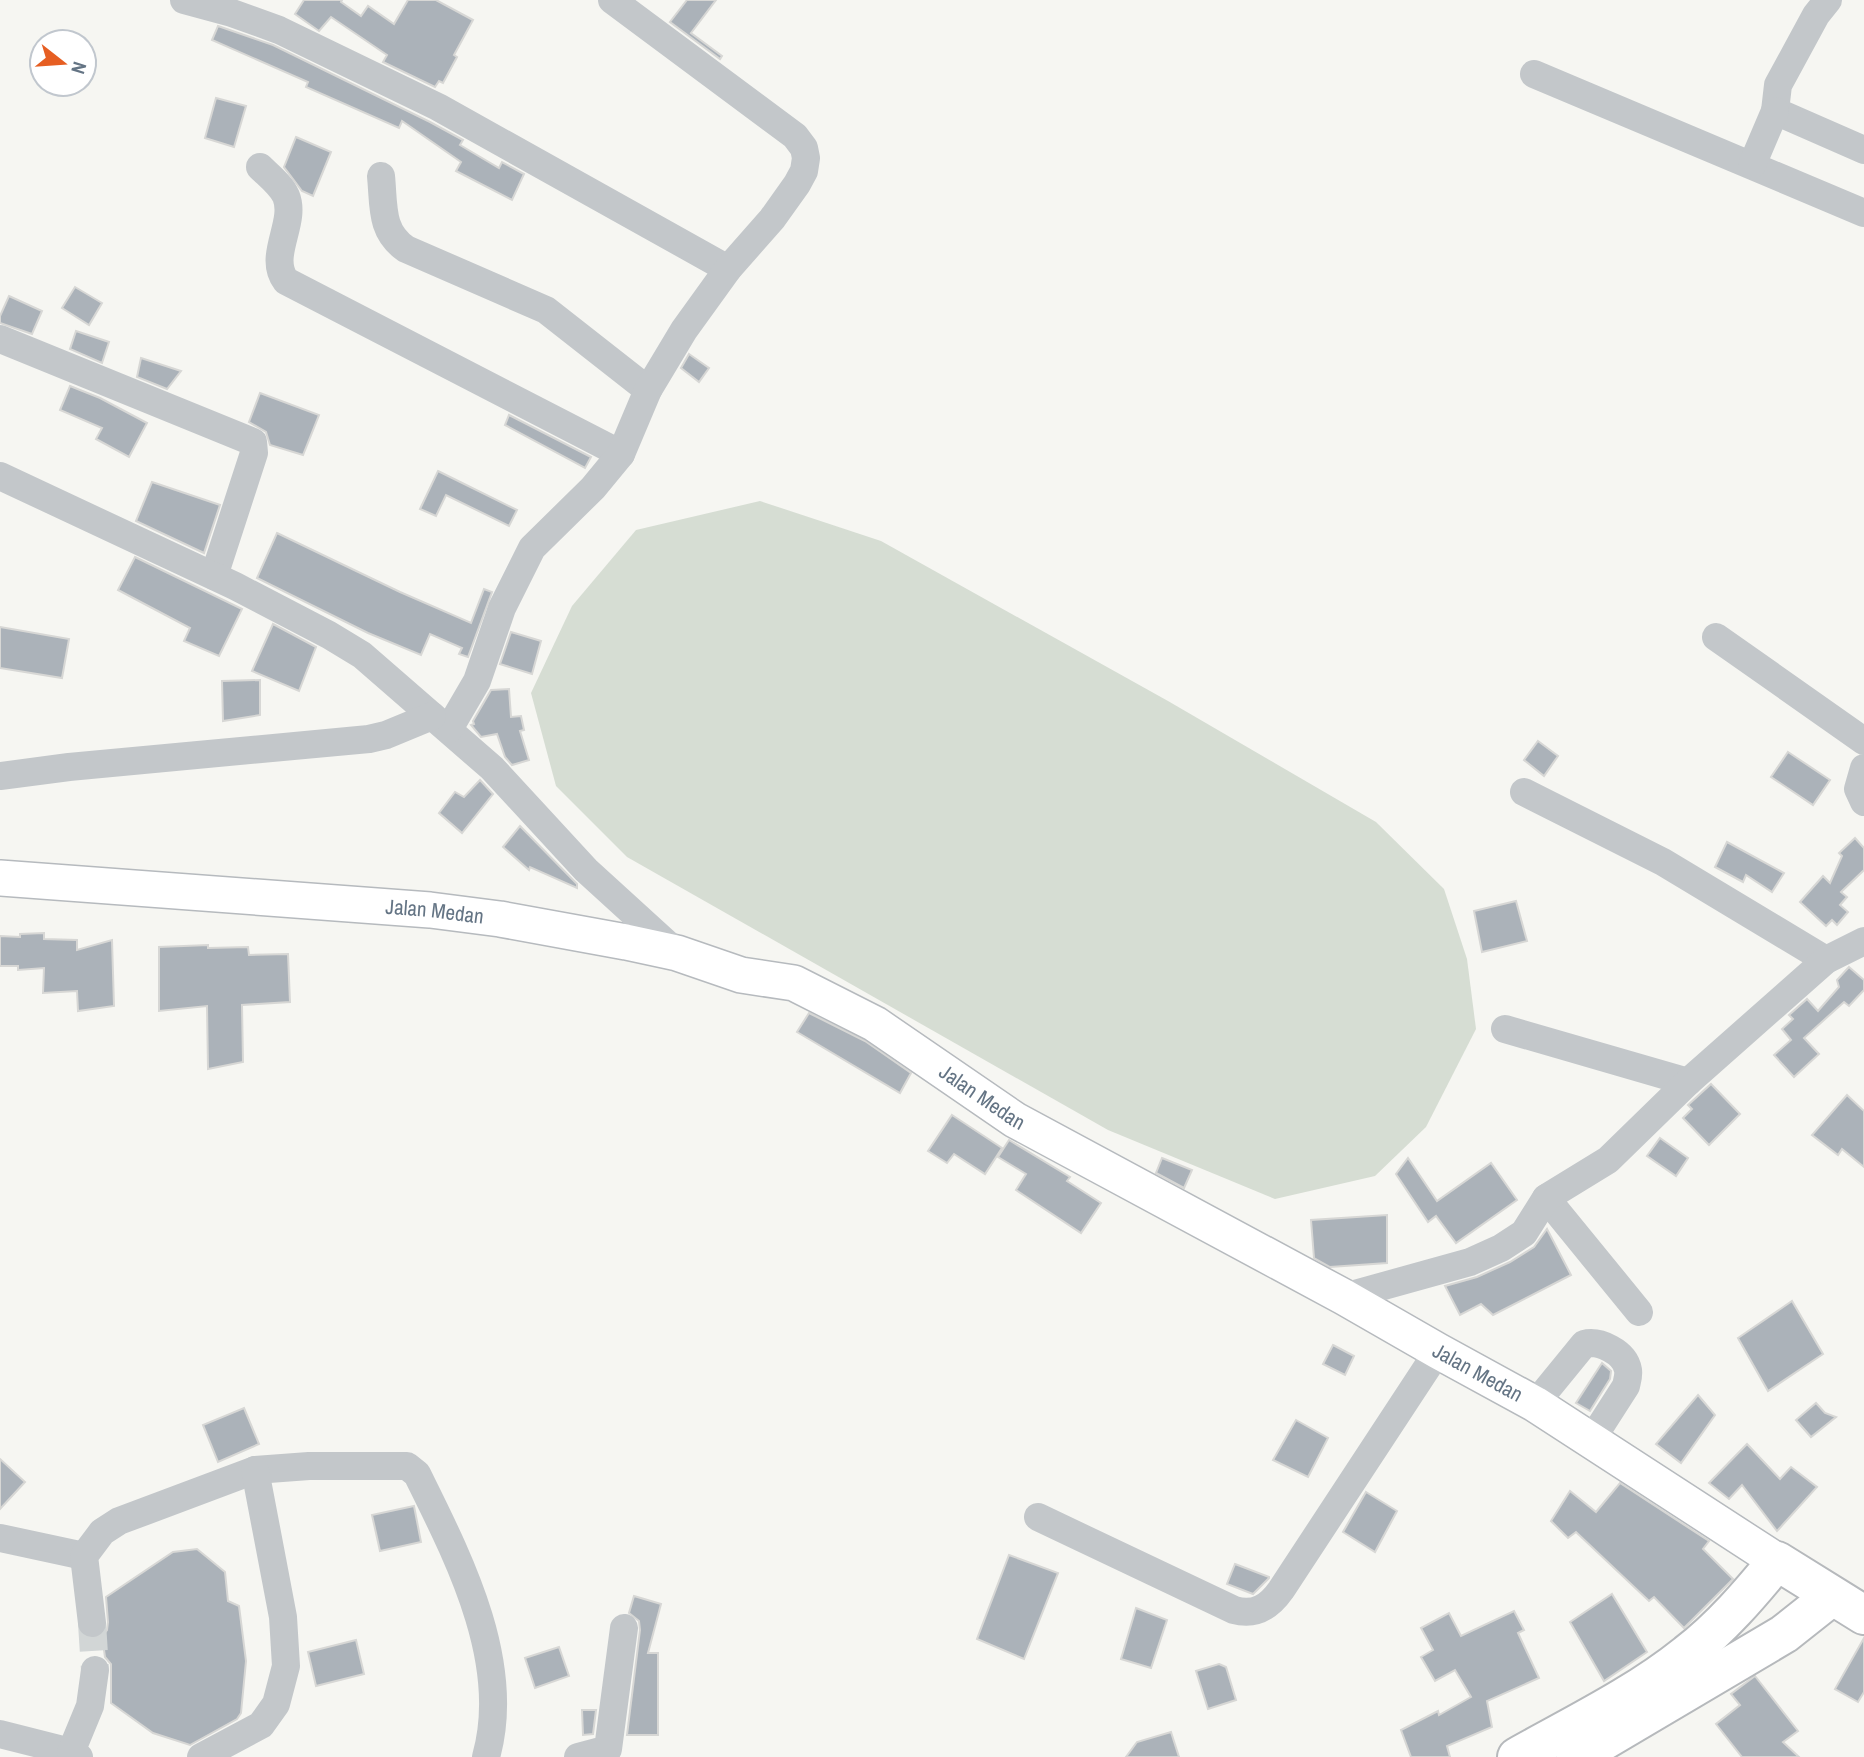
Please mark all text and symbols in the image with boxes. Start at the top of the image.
north arrow [28,28,98,98]
text: N [65,59,93,77]
street label: Jalan Medan [385,892,486,931]
street label: Jalan Medan [934,1057,1030,1137]
street label: Jalan Medan [1428,1336,1528,1409]

